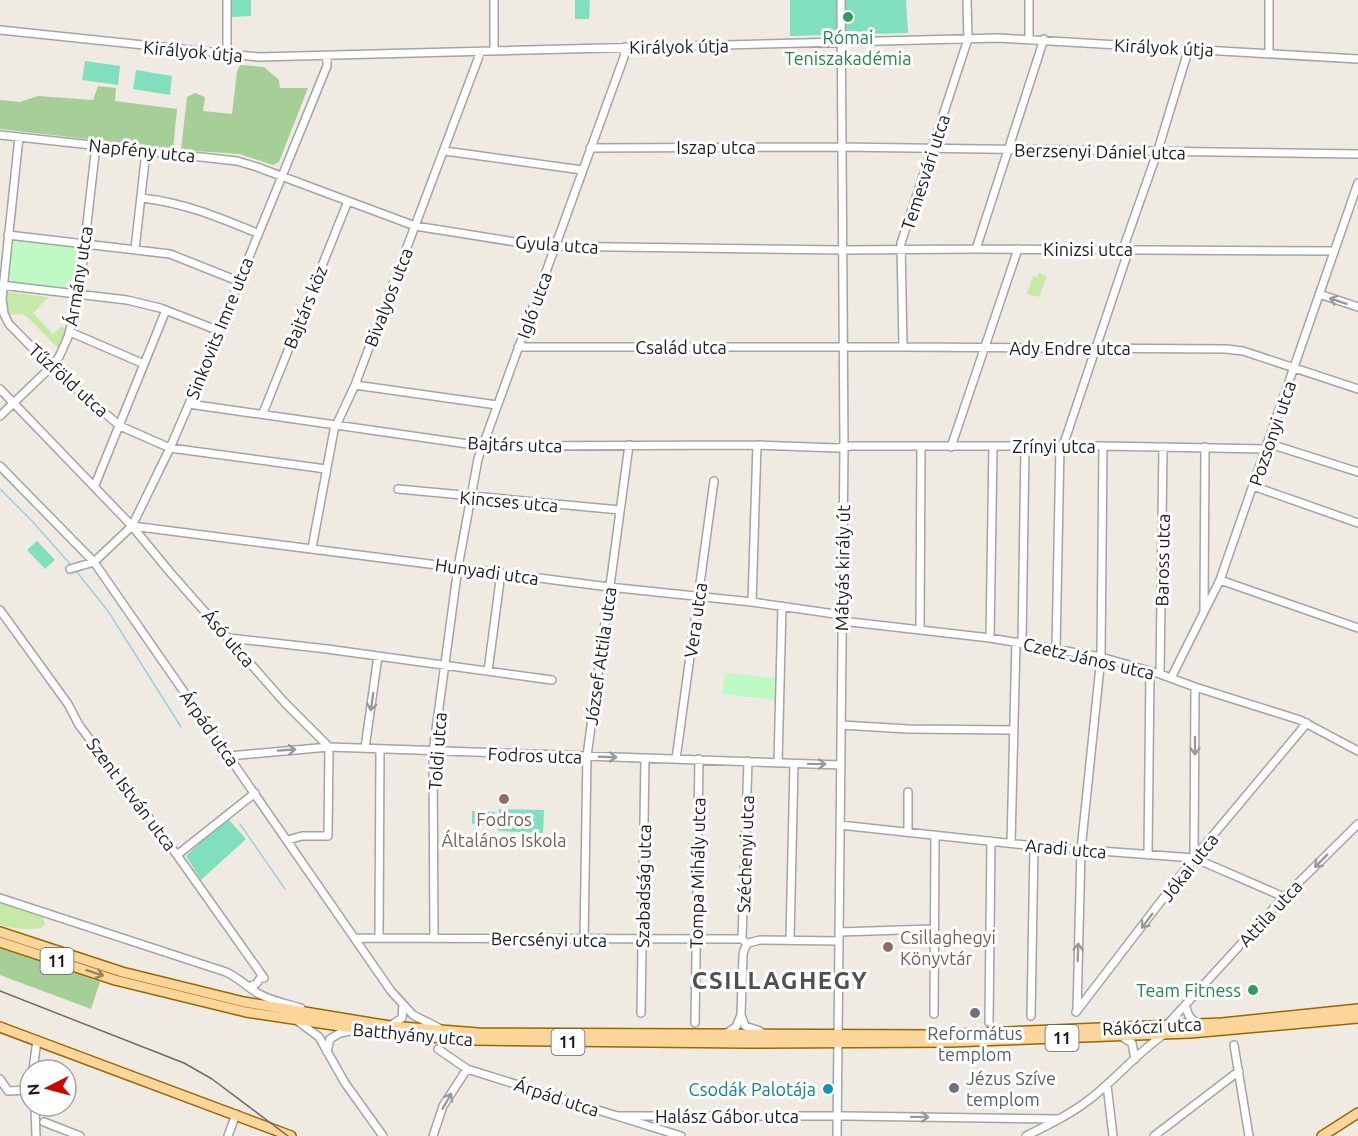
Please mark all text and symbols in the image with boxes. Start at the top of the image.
marker: Római Teniszakadémia [841,10,855,24]
place label: Római Teniszakadémia [785,27,911,68]
street label: Királyok útja [1114,34,1214,60]
street label: Királyok útja [629,35,729,57]
street label: Királyok útja [142,37,244,65]
street label: Temesvári utca [897,112,953,232]
street label: Napfény utca [88,134,196,166]
street label: Iszap utca [676,137,756,157]
street label: Berzsenyi Dániel utca [1014,140,1186,162]
street label: Ármány utca [59,224,96,328]
street label: Gyula utca [515,231,599,257]
street label: Kinizsi utca [1043,239,1133,259]
street label: Bivalyos utca [360,245,416,349]
street label: Sinkovits Imre utca [181,254,257,402]
street label: Bajtárs köz [279,263,331,351]
street label: Igló utca [513,269,555,341]
one-way arrow [1329,294,1348,305]
street label: Család utca [635,337,727,357]
street label: Ady Endre utca [1009,338,1131,358]
street label: Tűzföld utca [25,339,113,421]
street label: Pozsonyi utca [1245,378,1299,488]
street label: Bajtárs utca [467,432,563,456]
street label: Zrínyi utca [1012,436,1096,456]
street label: Kincses utca [459,487,559,515]
street label: Mátyás király út [831,505,853,631]
street label: Baross utca [1151,514,1173,606]
street label: Hunyadi utca [434,554,540,588]
street label: Vera utca [680,581,710,659]
street label: József Attila utca [580,586,620,726]
street label: Ásó utca [199,605,260,671]
street label: Czetz János utca [1021,633,1157,683]
street label: Árpád utca [177,686,244,770]
one-way arrow [366,692,377,712]
street label: Toldi utca [424,711,450,791]
street label: Szent István utca [83,734,181,854]
one-way arrow [1189,735,1201,755]
street label: Fodros utca [487,743,583,767]
one-way arrow [277,744,297,755]
one-way arrow [597,751,617,763]
one-way arrow [807,759,827,770]
marker: Fodros Általános Iskola [497,792,511,806]
street label: Széchenyi utca [733,795,757,913]
street label: Tompa Mihály utca [686,797,708,949]
place label: Fodros Általános Iskola [441,809,567,850]
street label: Szabadság utca [632,824,654,948]
street label: Jókai utca [1156,829,1222,905]
street label: Aradi utca [1024,834,1108,862]
one-way arrow [1314,853,1329,868]
street label: Attila utca [1234,876,1306,950]
one-way arrow [1140,913,1153,929]
place label: Csillaghegyi Könyvtár [900,927,996,968]
street label: Bercsényi utca [491,928,607,950]
marker: Csillaghegyi Könyvtár [881,940,895,954]
one-way arrow [1073,943,1084,963]
road number: 11 [40,948,74,974]
district label: CSILLAGHEGY [692,967,868,994]
one-way arrow [85,969,104,980]
place label: Team Fitness [1136,980,1241,1000]
marker: Team Fitness [1246,983,1260,997]
marker: Református templom [968,1006,982,1020]
street label: Rákóczi utca [1102,1013,1202,1039]
street label: Batthyány utca [352,1019,474,1049]
place label: Református templom [927,1023,1023,1064]
road number: 11 [1046,1025,1078,1051]
road number: 11 [552,1029,584,1055]
north arrow [18,1058,78,1118]
place label: Jézus Szíve templom [966,1068,1056,1109]
street label: Árpád utca [512,1073,602,1120]
place label: Csodák Palotája [689,1079,816,1099]
marker: Jézus Szíve templom [947,1081,961,1095]
marker: Csodák Palotája [821,1082,835,1096]
text: N [24,1083,43,1096]
one-way arrow [441,1093,453,1110]
street label: Halász Gábor utca [655,1106,799,1126]
one-way arrow [909,1112,929,1123]

